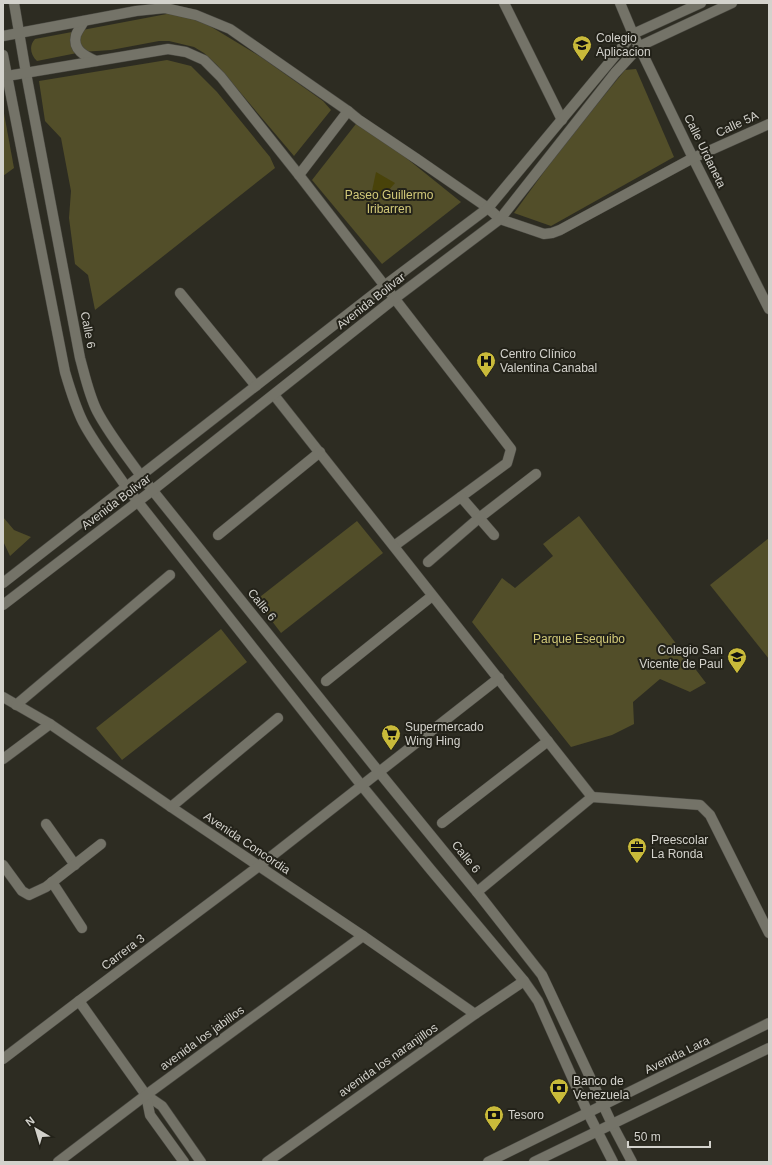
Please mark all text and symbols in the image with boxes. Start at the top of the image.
place label: Colegio Aplicacion [596,31,651,59]
school or university icon: Colegio Aplicacion [571,34,593,62]
street label: Calle 5A [713,108,761,140]
street label: Calle Urdaneta [681,112,729,190]
park label: Paseo Guillermo Iribarren [345,188,434,216]
street label: Avenida Bolivar [334,270,408,332]
street label: Calle 6 [78,310,98,350]
place label: Centro Clínico Valentina Canabal [500,347,597,375]
hospital icon: Centro Clínico Valentina Canabal [475,350,497,378]
street label: Avenida Bolivar [79,471,153,533]
street label: Calle 6 [245,586,279,624]
park label: Parque Esequibo [533,632,625,646]
place label: Colegio San Vicente de Paul [639,643,723,671]
school or university icon: Colegio San Vicente de Paul [726,646,748,674]
place label: Supermercado Wing Hing [405,720,484,748]
supermarket icon: Supermercado Wing Hing [380,723,402,751]
street label: Avenida Concordia [201,809,293,877]
place label: Preescolar La Ronda [651,833,708,861]
office icon: Preescolar La Ronda [626,836,648,864]
street label: Calle 6 [449,838,483,876]
street label: Carrera 3 [99,931,148,973]
street label: avenida los jabillos [157,1003,247,1073]
street label: avenida los naranjillos [336,1020,440,1100]
street label: Avenida Lara [642,1033,712,1077]
place label: Banco de Venezuela [573,1074,629,1102]
bank icon: Banco de Venezuela [548,1077,570,1105]
bank icon: Tesoro [483,1104,505,1132]
place label: Tesoro [508,1108,544,1122]
north arrow [16,1109,56,1149]
text: N [23,1114,37,1128]
scale bar [628,1123,710,1149]
text: 50 m [634,1130,661,1144]

